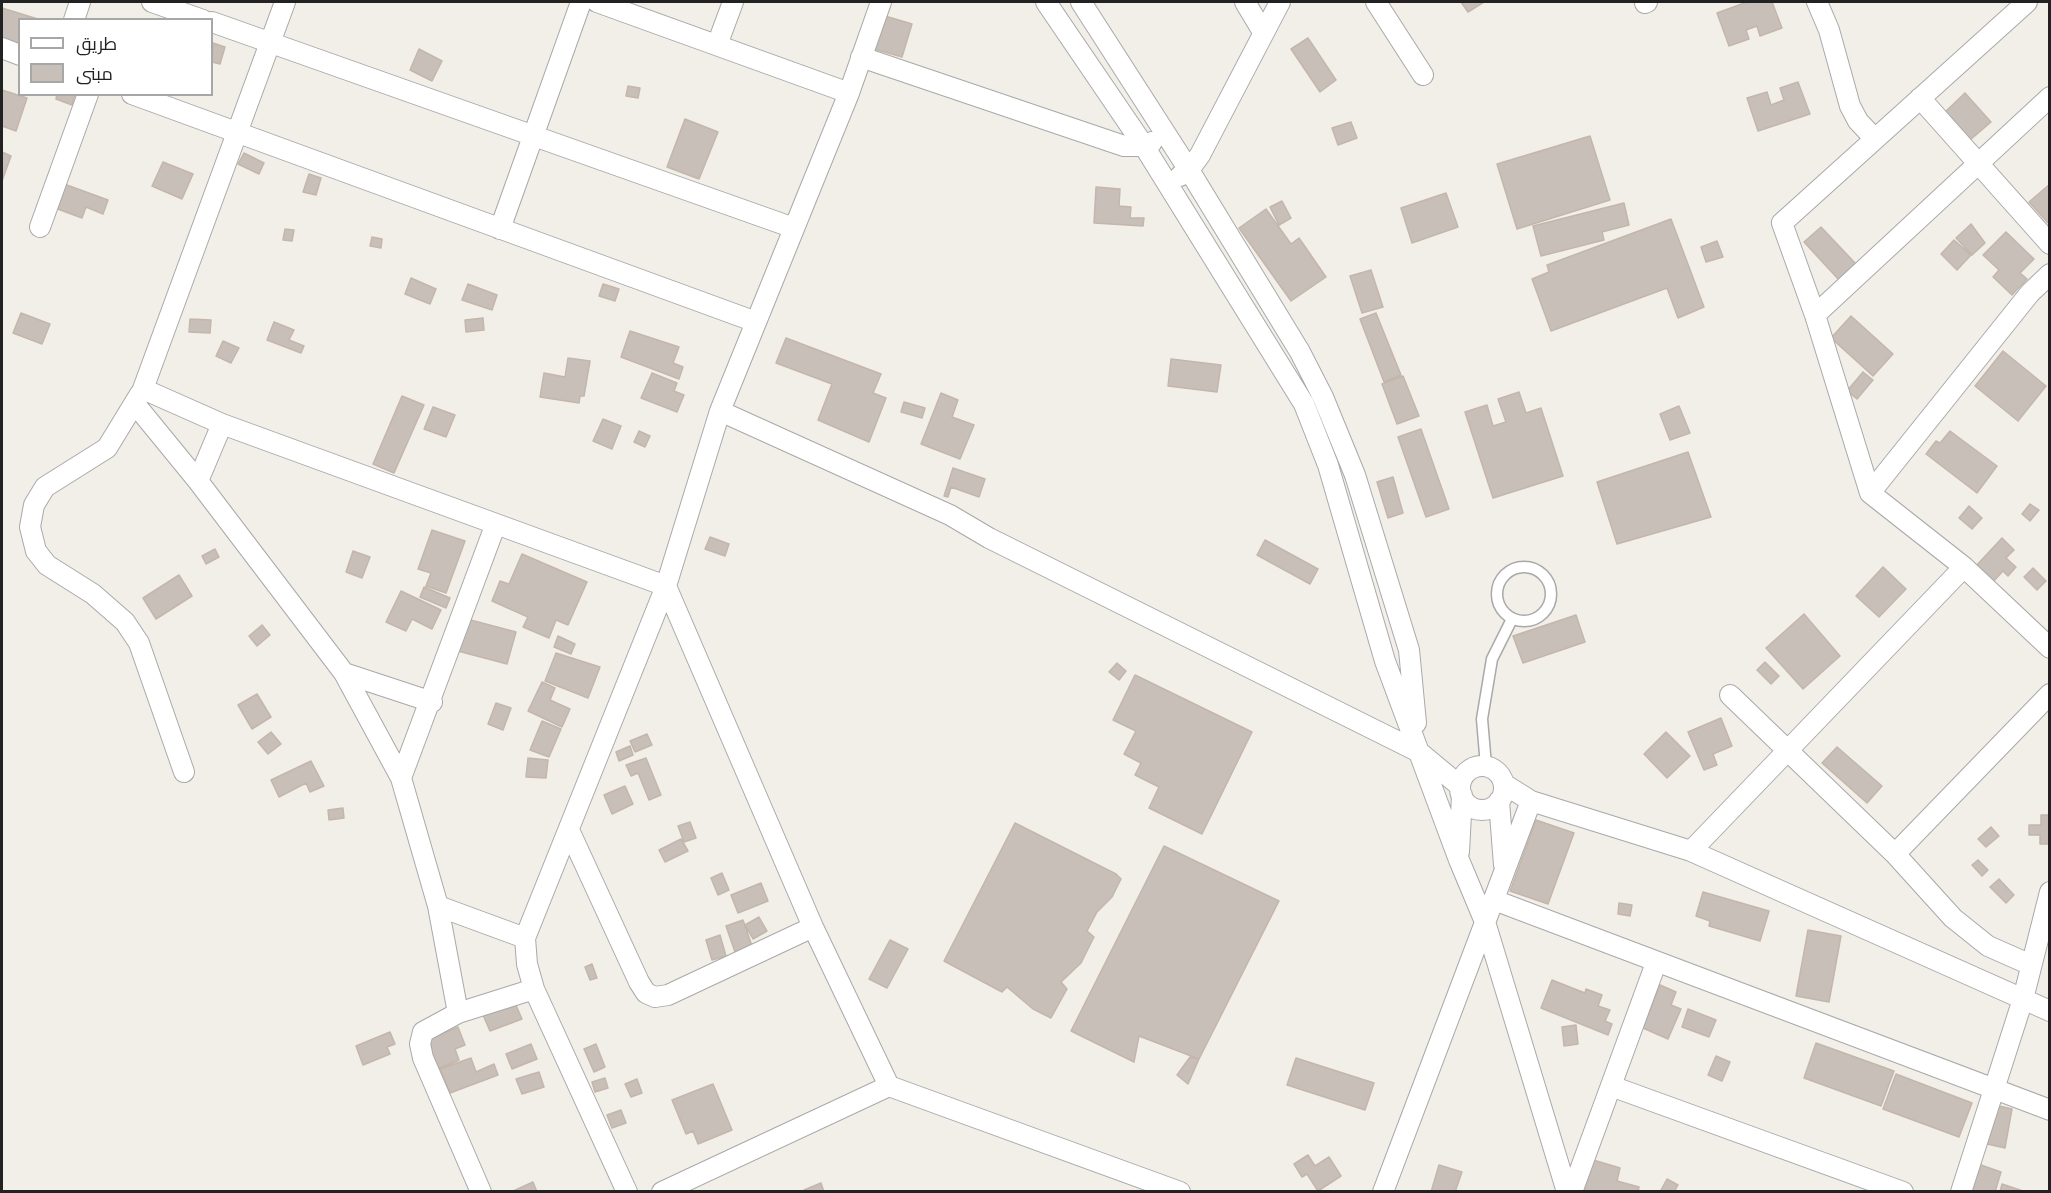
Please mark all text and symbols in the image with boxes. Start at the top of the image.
legend [18,18,213,96]
text: طريق [76,31,117,55]
text: مبنى [76,61,113,85]

